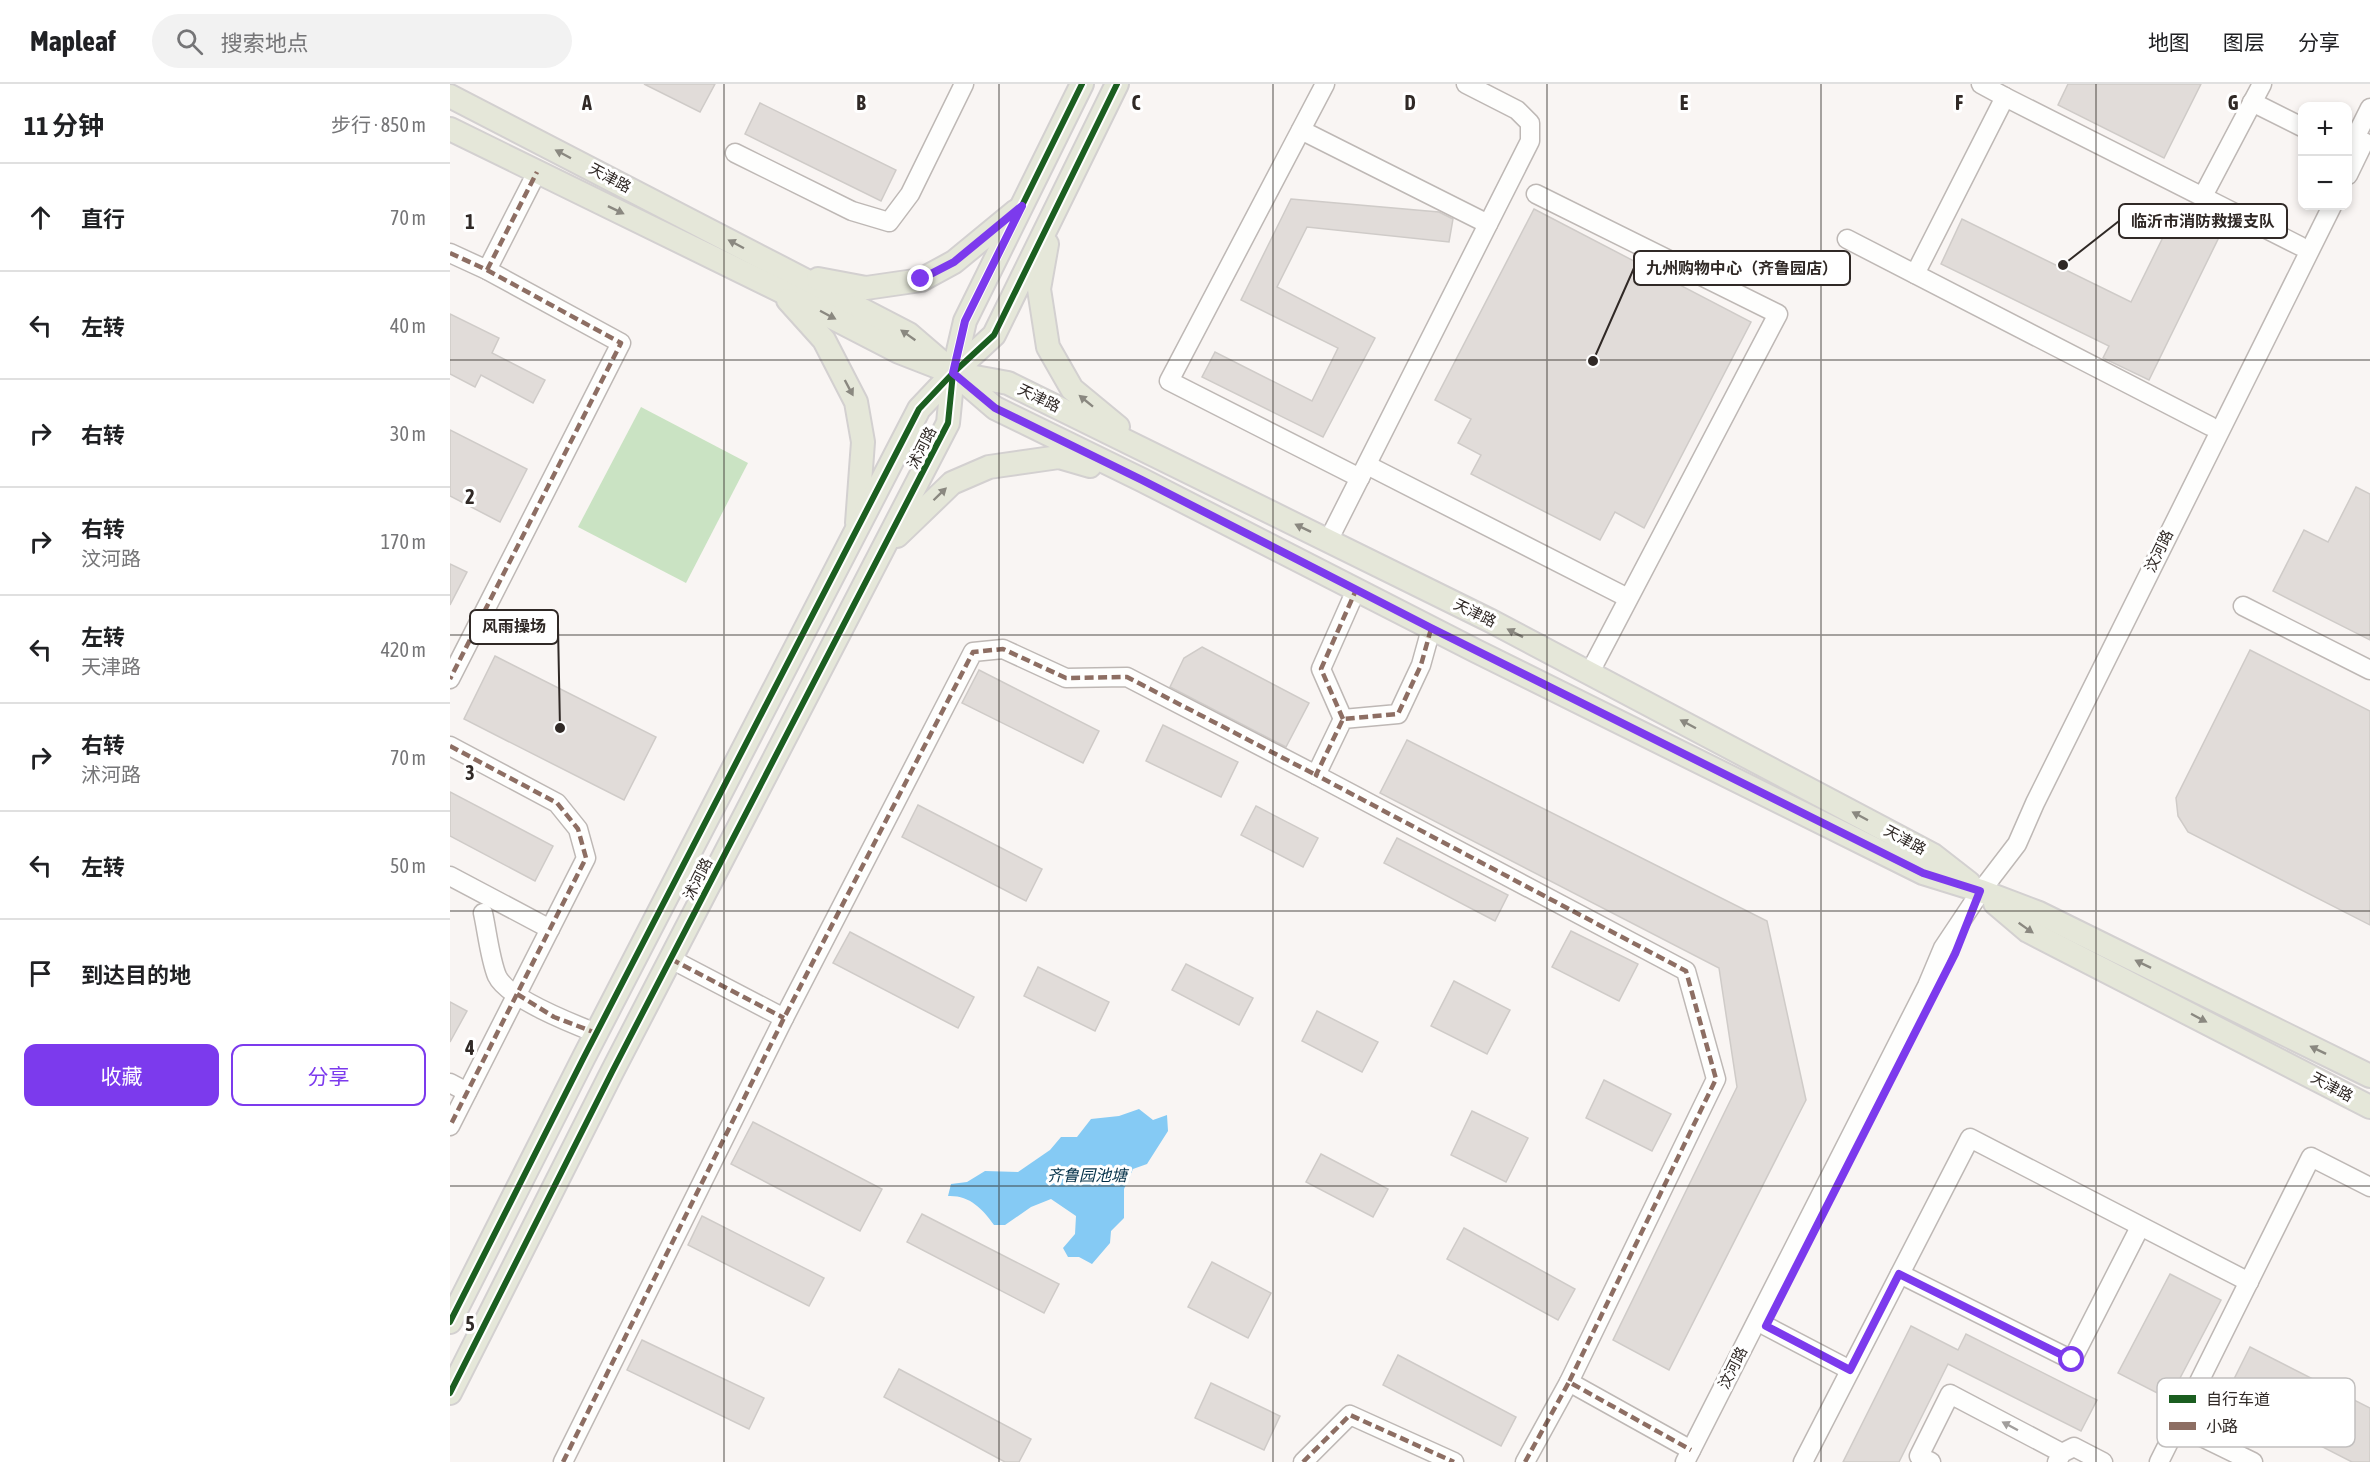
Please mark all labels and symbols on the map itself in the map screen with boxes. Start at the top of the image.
text: A [581,91,592,114]
text: B [856,91,866,114]
text: C [1132,91,1141,114]
text: D [1404,91,1416,114]
text: E [1680,91,1689,114]
text: F [1955,91,1963,114]
text: G [2228,91,2239,114]
one-way arrow [554,149,571,159]
street label: 天津路 [586,159,634,196]
callout: 临沂市消防救援支队 [2119,204,2287,238]
one-way arrow [607,205,624,215]
text: 1 [465,210,475,233]
text: 临沂市消防救援支队 [2131,212,2275,230]
one-way arrow [727,239,744,249]
callout: 九州购物中心（齐鲁园店） [1634,251,1850,285]
text: 九州购物中心（齐鲁园店） [1646,259,1838,277]
route end [907,265,933,291]
one-way arrow [820,310,837,320]
one-way arrow [901,329,917,341]
one-way arrow [844,379,854,396]
street label: 天津路 [1015,380,1063,415]
one-way arrow [1078,395,1093,407]
street label: 沭河路 [904,424,939,472]
text: 2 [465,485,475,508]
one-way arrow [933,487,948,501]
one-way arrow [1294,524,1312,534]
street label: 汶河路 [2141,527,2176,575]
street label: 天津路 [1451,595,1499,630]
callout: 风雨操场 [470,610,558,644]
text: 风雨操场 [482,617,546,635]
one-way arrow [1507,629,1524,638]
one-way arrow [1679,719,1696,729]
text: 3 [465,761,475,784]
one-way arrow [1851,811,1868,821]
street label: 天津路 [1881,821,1929,858]
street label: 沭河路 [680,855,715,903]
one-way arrow [2017,922,2033,934]
one-way arrow [2134,959,2152,969]
one-way arrow [2190,1013,2207,1023]
text: 4 [464,1036,475,1059]
one-way arrow [2309,1046,2326,1055]
street label: 天津路 [2308,1068,2356,1105]
water label: 齐鲁园池塘 [1047,1166,1130,1184]
text: 5 [465,1312,475,1335]
street label: 汶河路 [1715,1344,1750,1392]
route start [2058,1346,2084,1372]
legend [2157,1378,2355,1447]
text: 自行车道 [2206,1390,2270,1408]
text: 小路 [2206,1417,2238,1435]
one-way arrow [2001,1421,2018,1431]

